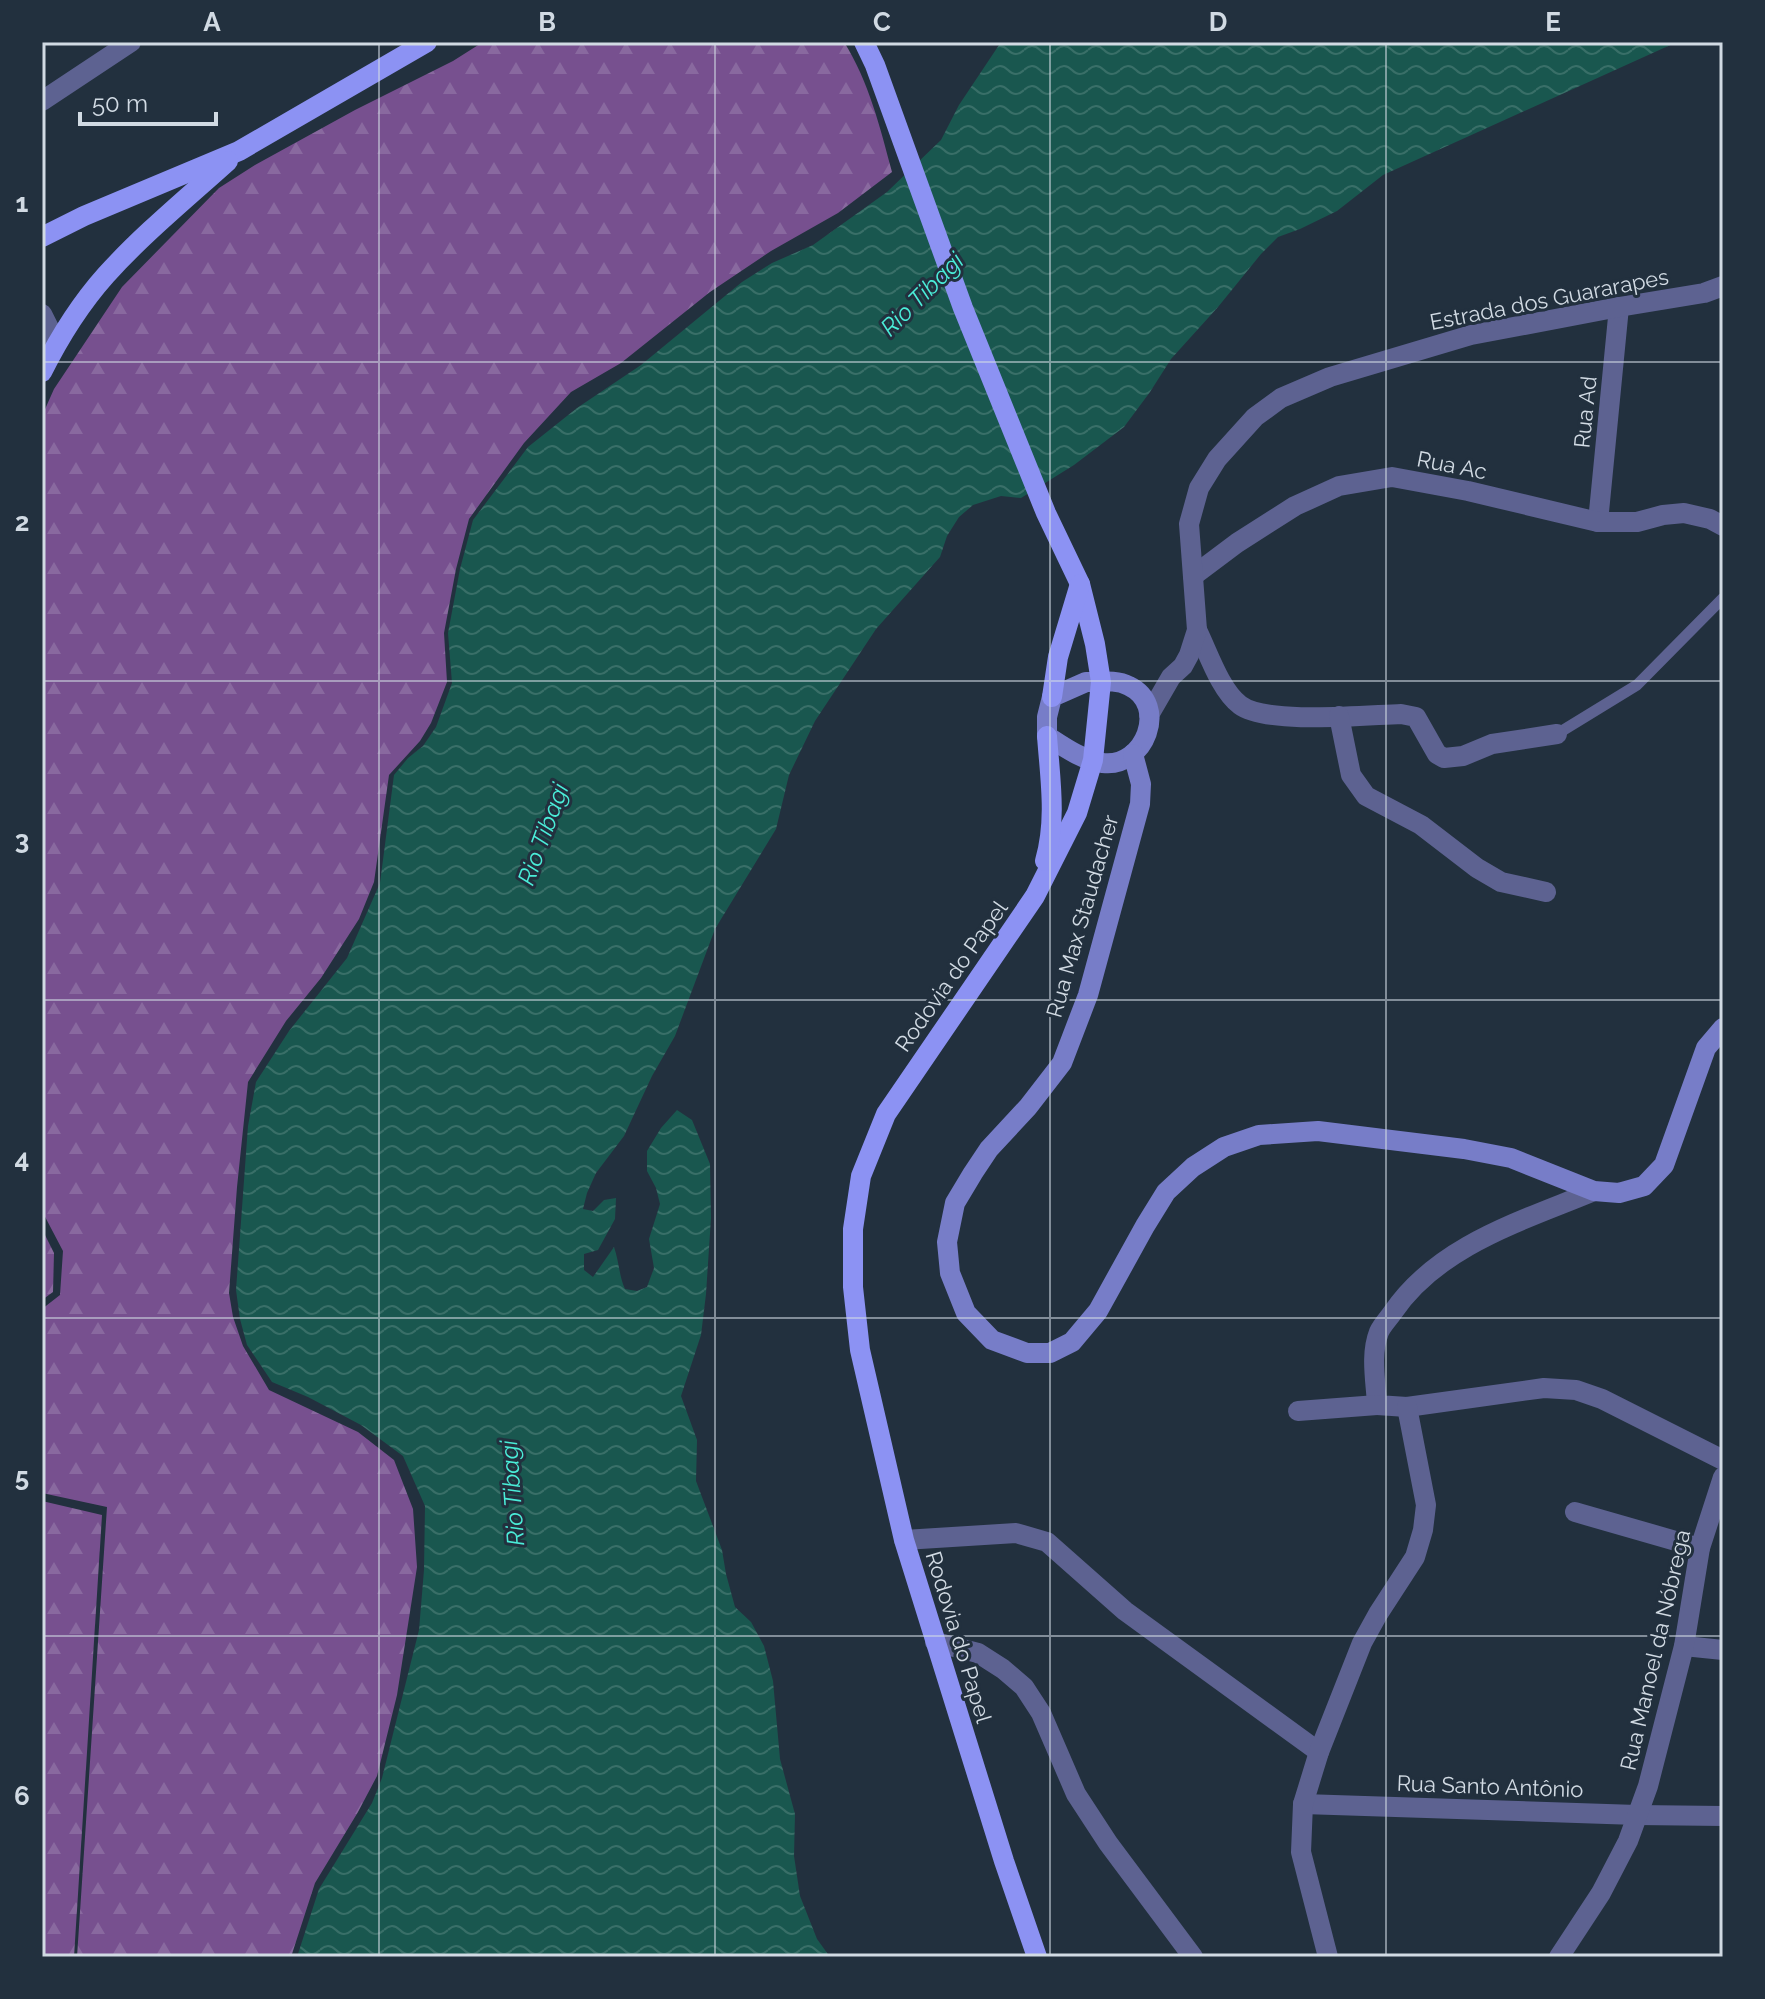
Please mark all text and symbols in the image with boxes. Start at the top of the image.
text: A [203,7,221,37]
text: B [538,7,556,37]
text: C [873,7,891,37]
text: D [1209,7,1227,37]
text: E [1545,7,1561,37]
scale bar [80,76,216,126]
text: 50 m [92,89,148,118]
text: 1 [16,188,29,218]
water label: Rio Tibagi [874,246,970,342]
street label: Estrada dos Guararapes [1427,263,1671,335]
street label: Rua Ad [1568,375,1602,449]
street label: Rua Ac [1415,445,1489,485]
text: 2 [15,507,29,537]
water label: Rio Tibagi [511,778,575,889]
street label: Rua Max Staudacher [1041,811,1123,1020]
text: 3 [15,825,29,855]
street label: Rodovia do Papel [889,896,1013,1056]
text: 4 [15,1144,29,1174]
water label: Rio Tibagi [494,1438,530,1547]
text: 5 [15,1462,29,1492]
street label: Rua Manoel da Nóbrega [1615,1527,1695,1773]
street label: Rodovia do Papel [921,1548,997,1726]
street label: Rua Santo Antônio [1396,1770,1584,1802]
text: 6 [14,1781,30,1811]

